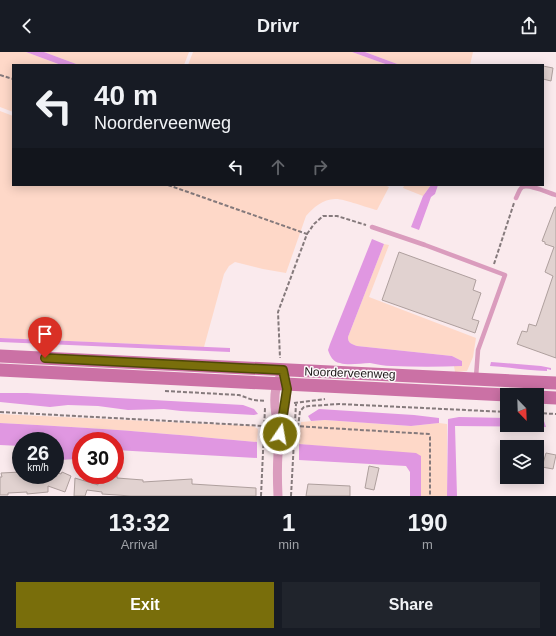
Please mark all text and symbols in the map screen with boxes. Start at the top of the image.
icon: back [16,15,38,37]
icon: share [518,15,540,37]
text: Drivr [257,16,299,36]
icon: left [28,80,80,132]
text: 40 m [94,80,158,111]
text: Noorderveenweg [94,113,231,133]
icon: left [225,156,247,178]
icon: ahead [267,156,289,178]
icon: right [309,156,331,178]
pin [28,317,62,358]
icon: arrive [34,323,56,345]
street label: Noorderveenweg [304,364,396,382]
north arrow [500,388,544,432]
map controls [500,388,544,484]
position arrow [259,413,301,455]
speed limit sign: 30 [72,432,124,484]
button: layers [500,440,544,484]
text: 26 [27,442,49,464]
text: km/h [27,462,49,473]
text: 13:32 [108,509,170,536]
text: 1 [282,509,295,536]
text: 190 [408,509,448,536]
text: Arrival [121,537,158,552]
text: min [278,537,299,552]
text: m [422,537,433,552]
button: Exit [16,582,274,628]
button: Share [282,582,540,628]

